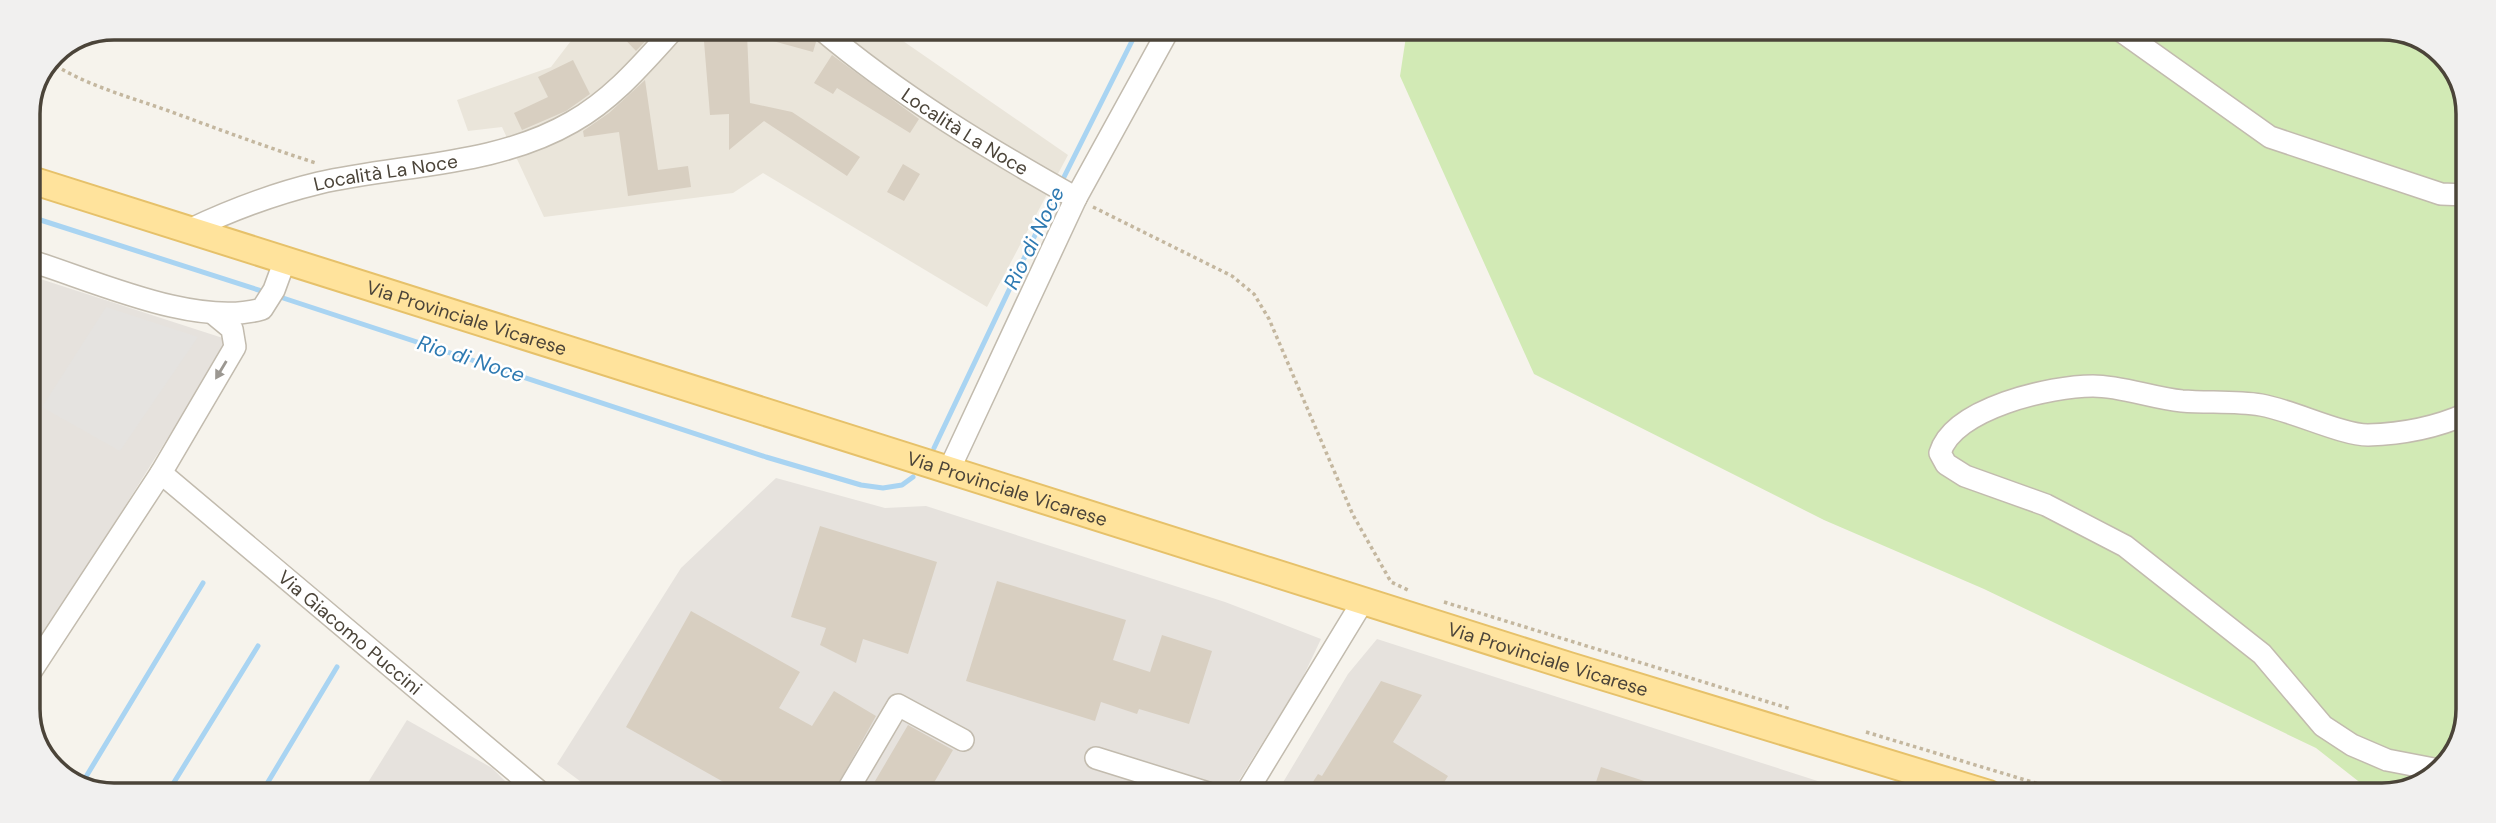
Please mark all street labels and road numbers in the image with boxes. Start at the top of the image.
street label: Località La Noce [896,82,1033,181]
street label: Località La Noce [311,149,460,197]
street label: Via Provinciale Vicarese [363,275,570,361]
street label: Via Provinciale Vicarese [904,446,1110,532]
street label: Via Giacomo Puccini [273,565,427,701]
street label: Via Provinciale Vicarese [1444,616,1651,702]

